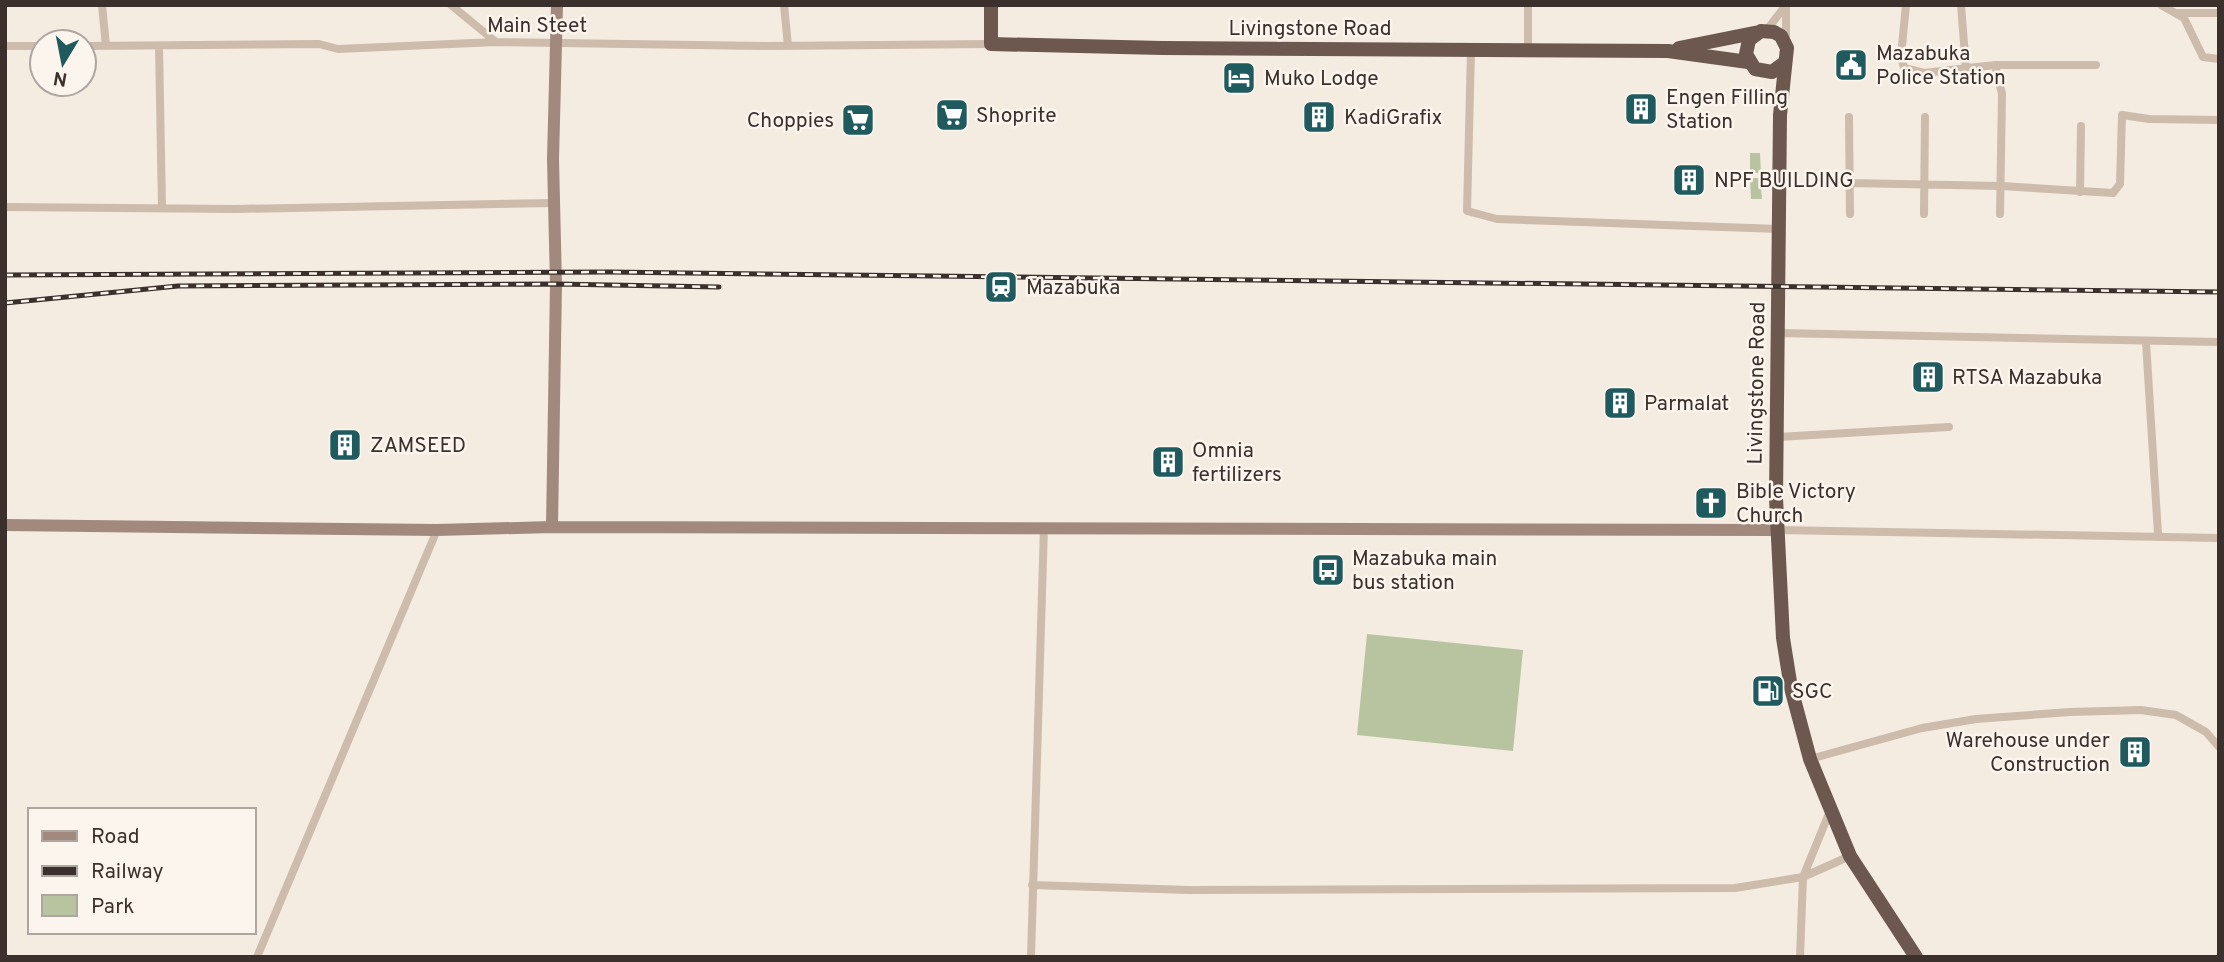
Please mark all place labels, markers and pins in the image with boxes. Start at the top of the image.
place label: Mazabuka Police Station [1876,41,2006,92]
public building icon: Mazabuka Police Station [1832,46,1870,84]
hotel icon: Muko Lodge [1220,59,1258,97]
place label: Muko Lodge [1264,66,1379,93]
place label: Engen Filling Station [1666,85,1788,136]
building icon: Engen Filling Station [1622,90,1660,128]
supermarket icon: Shoprite [933,96,971,134]
building icon: KadiGrafix [1300,98,1338,136]
supermarket icon: Choppies [839,101,877,139]
place label: Shoprite [976,103,1057,130]
place label: KadiGrafix [1344,105,1443,132]
place label: Choppies [747,108,834,135]
building icon: NPF BUILDING [1670,161,1708,199]
place label: NPF BUILDING [1714,168,1854,195]
station icon: Mazabuka [982,268,1020,306]
place label: Mazabuka [1026,275,1120,302]
building icon: RTSA Mazabuka [1909,358,1947,396]
place label: RTSA Mazabuka [1952,365,2102,392]
building icon: Parmalat [1601,384,1639,422]
place label: Parmalat [1644,391,1729,418]
building icon: ZAMSEED [326,426,364,464]
place label: ZAMSEED [370,433,466,460]
place label: Omnia fertilizers [1192,438,1282,489]
building icon: Omnia fertilizers [1149,443,1187,481]
place label: Bible Victory Church [1736,479,1856,530]
church icon: Bible Victory Church [1692,484,1730,522]
place label: Mazabuka main bus station [1352,546,1497,597]
bus stop icon: Mazabuka main bus station [1309,551,1347,589]
fuel station icon: SGC [1749,672,1787,710]
place label: SGC [1792,679,1833,706]
place label: Warehouse under Construction [1945,728,2110,779]
building icon: Warehouse under Construction [2116,733,2154,771]

